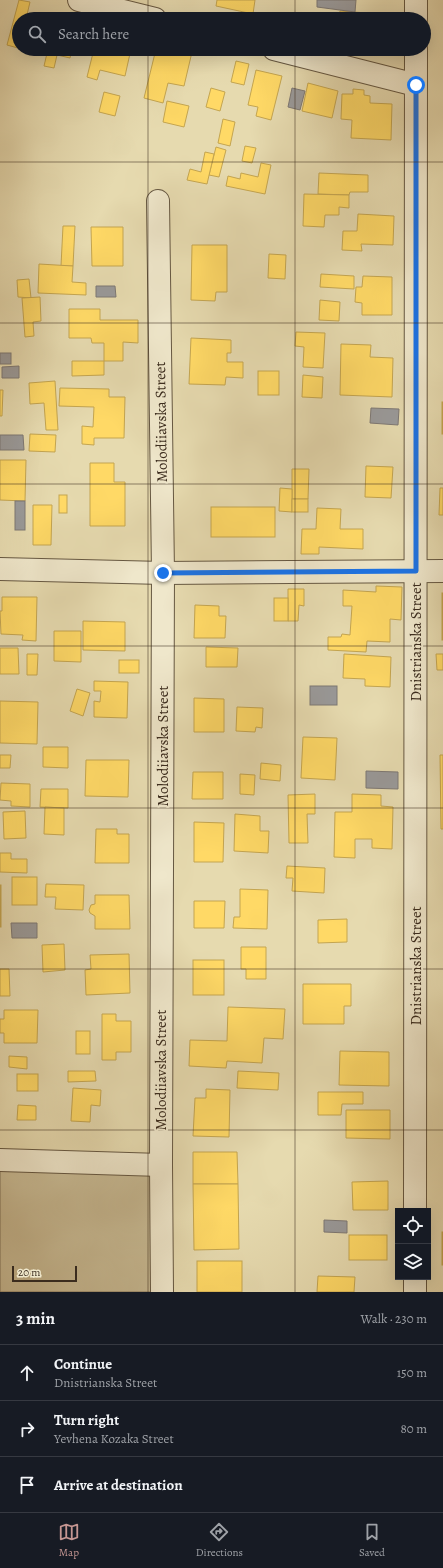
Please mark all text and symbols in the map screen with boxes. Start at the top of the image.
search box [12,12,431,56]
icon: search [26,23,48,45]
text: Search here [58,24,129,44]
route start [407,76,425,94]
street label: Molodiiavska Street [150,361,172,483]
route end [154,564,172,582]
street label: Dnistrianska Street [406,582,426,702]
street label: Molodiiavska Street [153,685,173,806]
street label: Dnistrianska Street [406,906,426,1026]
street label: Molodiiavska Street [151,1009,171,1130]
map controls [395,1208,431,1280]
button: locate [395,1208,431,1244]
button: layers [395,1244,431,1280]
scale bar [12,1264,77,1283]
text: 20 m [18,1265,40,1280]
text: 3 min [16,1307,55,1330]
text: Walk · 230 m [361,1310,427,1327]
text: Continue [54,1354,112,1374]
icon: ahead [16,1362,38,1384]
text: 150 m [397,1364,427,1381]
text: Dnistrianska Street [54,1374,157,1391]
text: Turn right [54,1410,119,1430]
icon: right [16,1418,38,1440]
text: 80 m [400,1420,427,1437]
text: Yevhena Kozaka Street [54,1430,174,1447]
icon: arrive [16,1474,38,1496]
text: Arrive at destination [54,1475,183,1495]
tab: Map [58,1521,80,1560]
tab: Directions [196,1521,243,1560]
tab: Saved [359,1521,385,1560]

